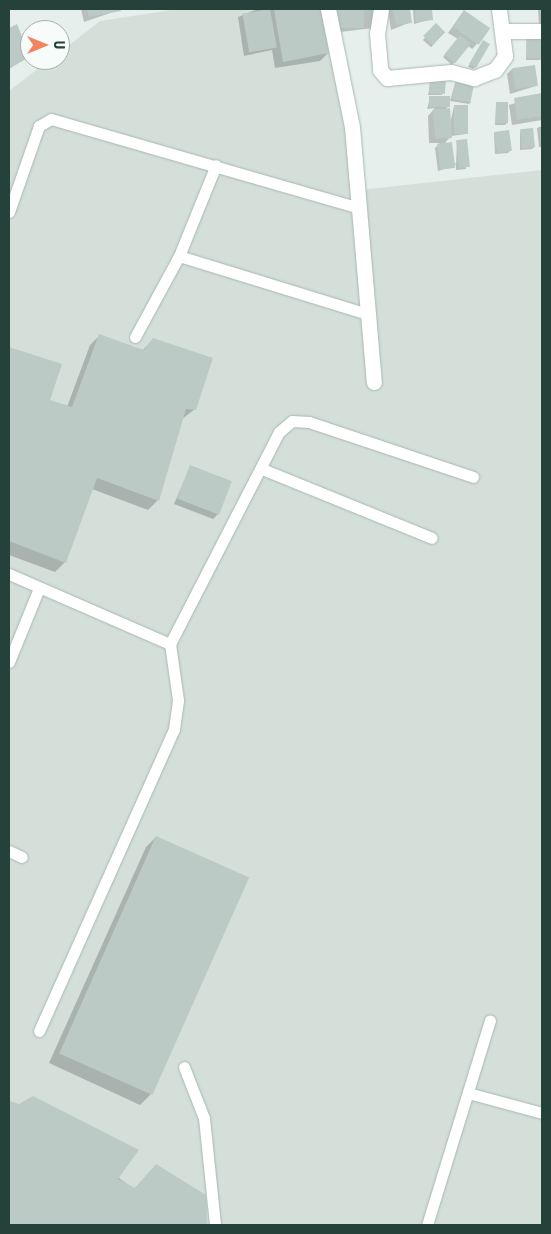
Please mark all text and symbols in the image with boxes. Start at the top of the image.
north arrow [20,20,70,70]
text: U [51,41,67,49]

